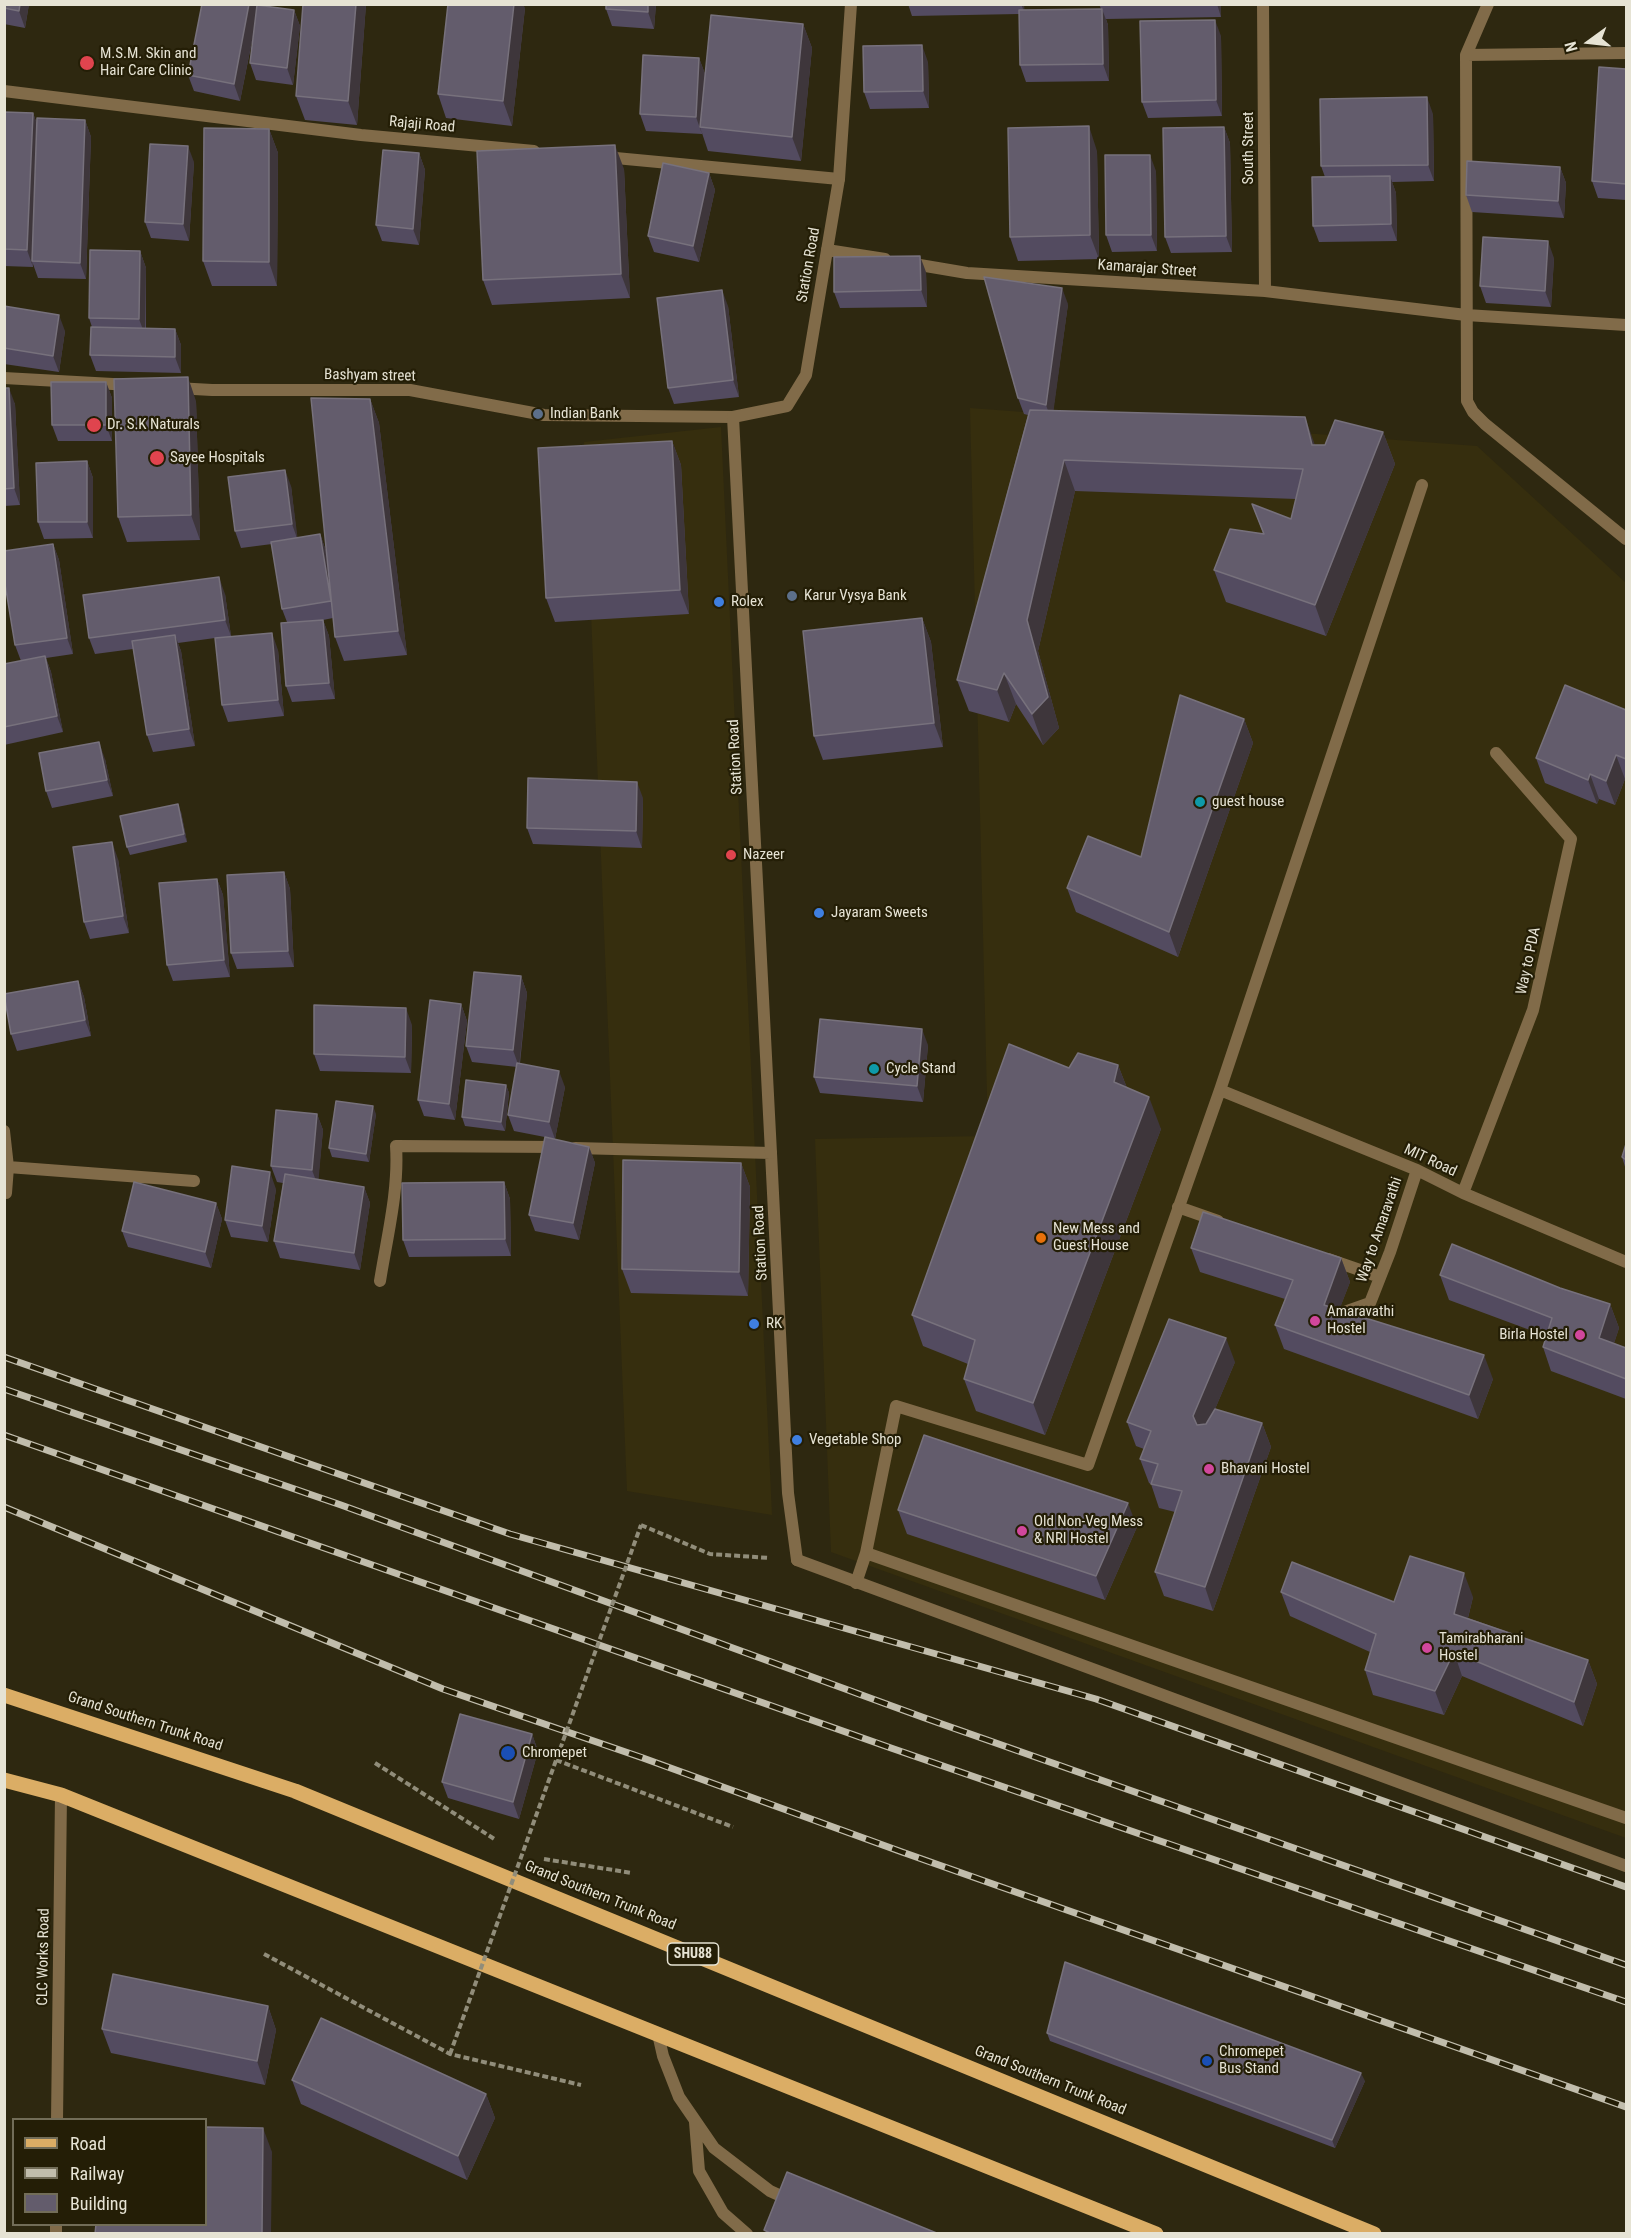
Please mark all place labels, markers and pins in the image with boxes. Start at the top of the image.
place label: M.S.M. Skin and Hair Care Clinic [100,45,196,80]
marker: M.S.M. Skin and Hair Care Clinic [78,54,96,72]
place label: Indian Bank [550,405,619,423]
marker: Indian Bank [531,407,545,421]
marker: Dr. S.K Naturals [85,416,103,434]
place label: Dr. S.K Naturals [107,416,200,434]
marker: Sayee Hospitals [148,449,166,467]
place label: Sayee Hospitals [170,449,265,467]
place label: Karur Vysya Bank [804,587,907,605]
marker: Karur Vysya Bank [785,589,799,603]
place label: Rolex [731,593,764,611]
marker: Rolex [712,595,726,609]
place label: guest house [1212,793,1284,811]
marker: guest house [1193,795,1207,809]
place label: Nazeer [743,846,785,864]
marker: Nazeer [724,848,738,862]
place label: Jayaram Sweets [831,904,928,922]
marker: Jayaram Sweets [812,906,826,920]
place label: Cycle Stand [886,1060,956,1078]
marker: Cycle Stand [867,1062,881,1076]
place label: New Mess and Guest House [1053,1220,1140,1255]
marker: New Mess and Guest House [1034,1231,1048,1245]
place label: Amaravathi Hostel [1327,1303,1394,1338]
marker: Amaravathi Hostel [1308,1314,1322,1328]
place label: RK [766,1315,782,1333]
marker: RK [747,1317,761,1331]
place label: Birla Hostel [1499,1326,1568,1344]
marker: Birla Hostel [1573,1328,1587,1342]
place label: Vegetable Shop [809,1431,901,1449]
marker: Vegetable Shop [790,1433,804,1447]
place label: Bhavani Hostel [1221,1460,1310,1478]
marker: Bhavani Hostel [1202,1462,1216,1476]
place label: Old Non-Veg Mess & NRI Hostel [1034,1513,1143,1548]
marker: Old Non-Veg Mess & NRI Hostel [1015,1524,1029,1538]
place label: Tamirabharani Hostel [1439,1630,1523,1665]
marker: Tamirabharani Hostel [1420,1641,1434,1655]
marker: Chromepet [499,1744,517,1762]
place label: Chromepet [522,1744,587,1762]
place label: Chromepet Bus Stand [1219,2043,1284,2078]
marker: Chromepet Bus Stand [1200,2054,1214,2068]

